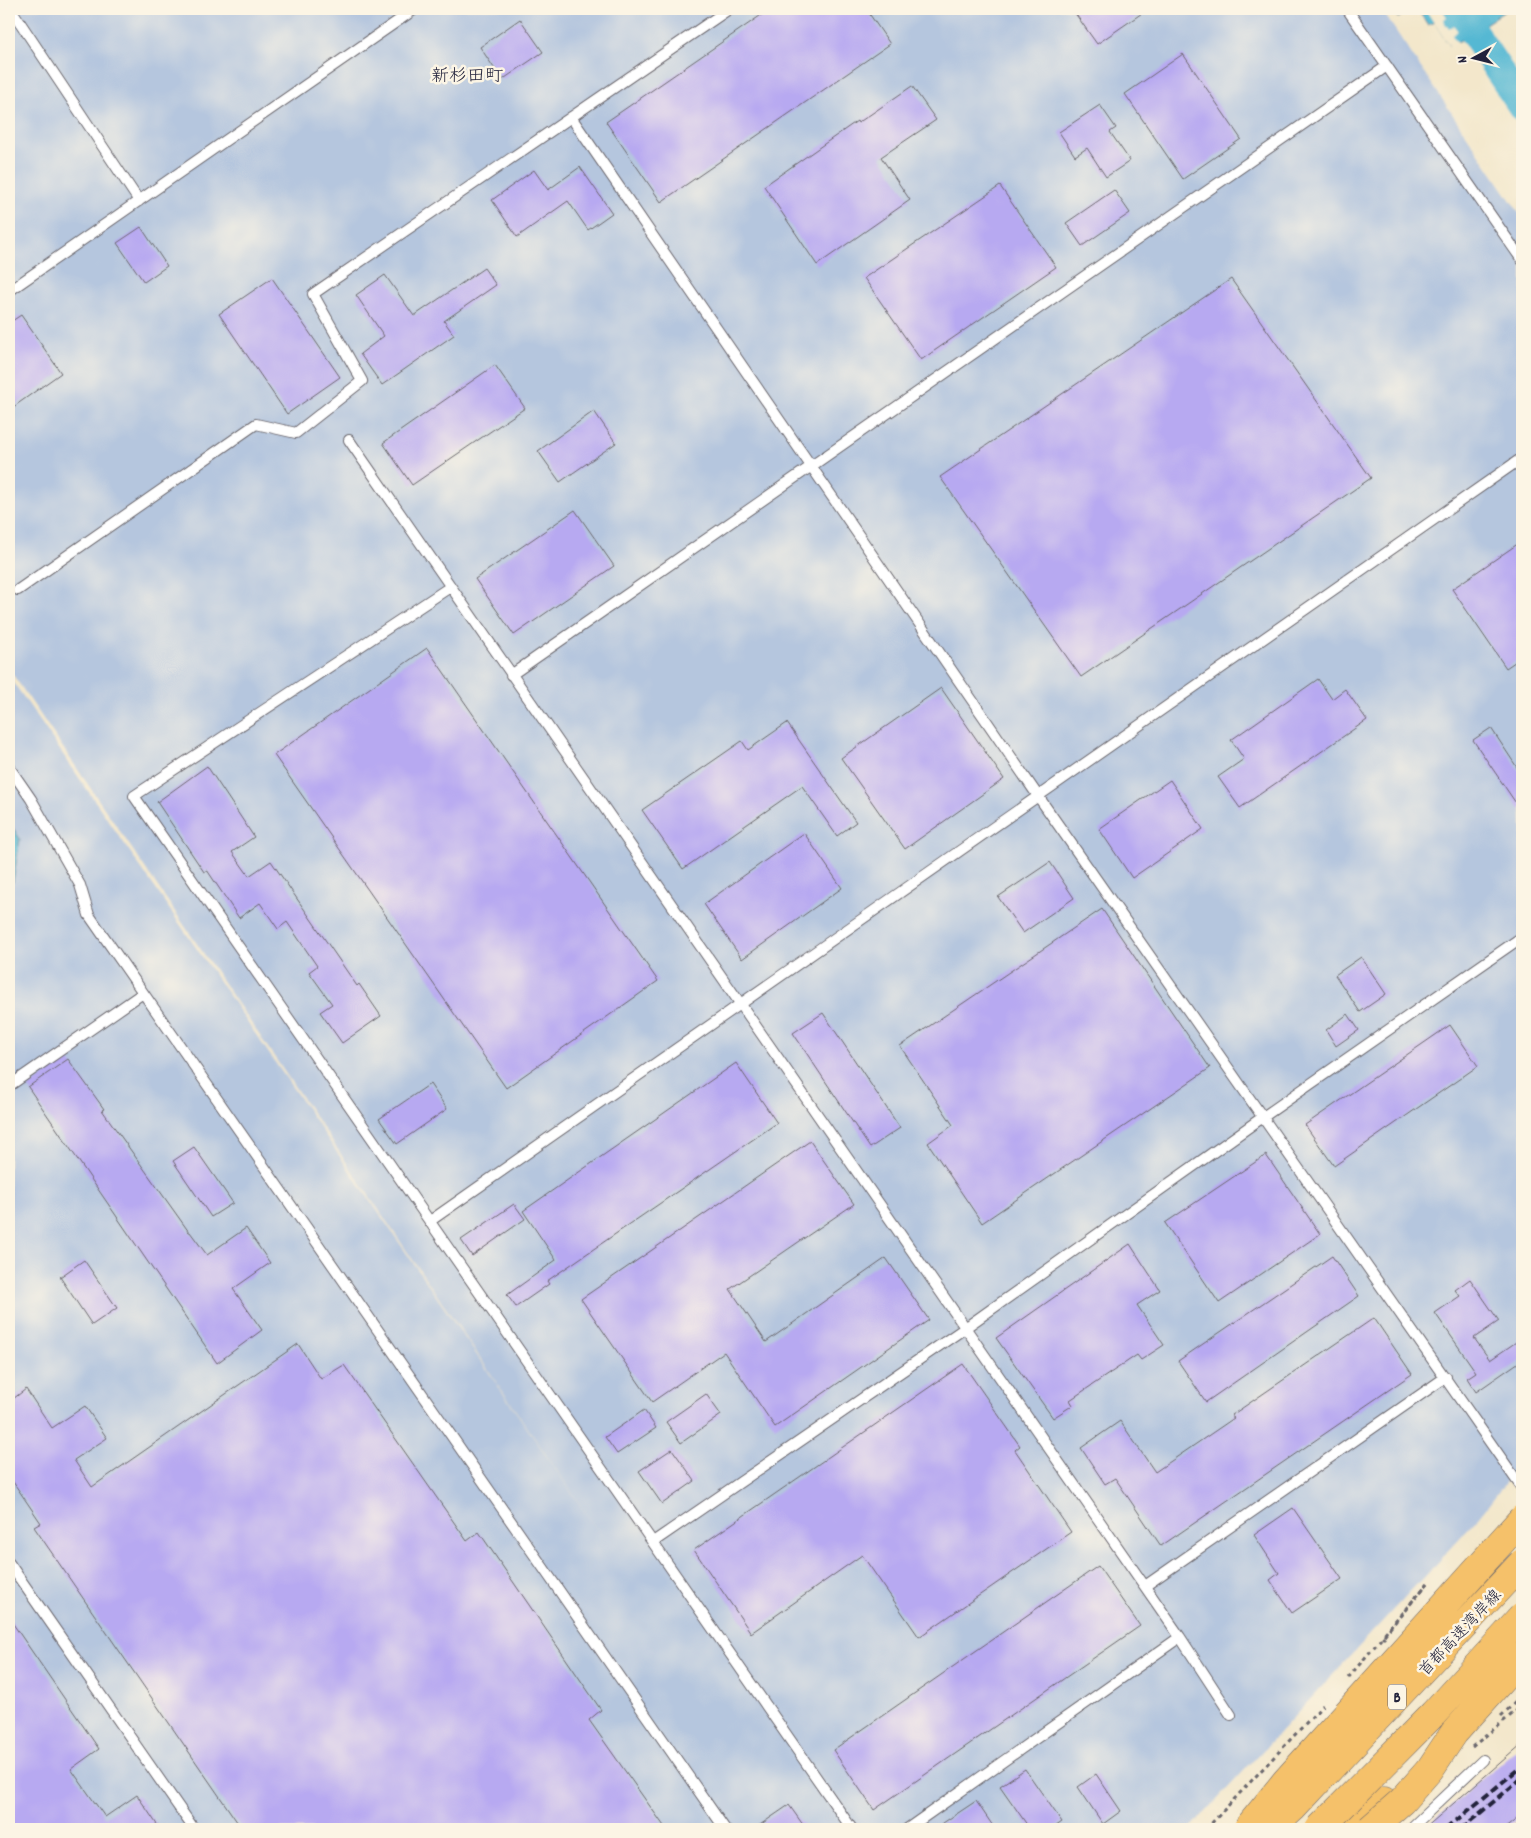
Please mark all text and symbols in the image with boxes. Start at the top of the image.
north arrow [1448,32,1498,82]
text: N [1453,55,1473,64]
district label: 新杉田町 [431,65,503,90]
street label: 首都高速湾岸線 [1414,1585,1507,1683]
road number: B [1388,1684,1406,1710]

